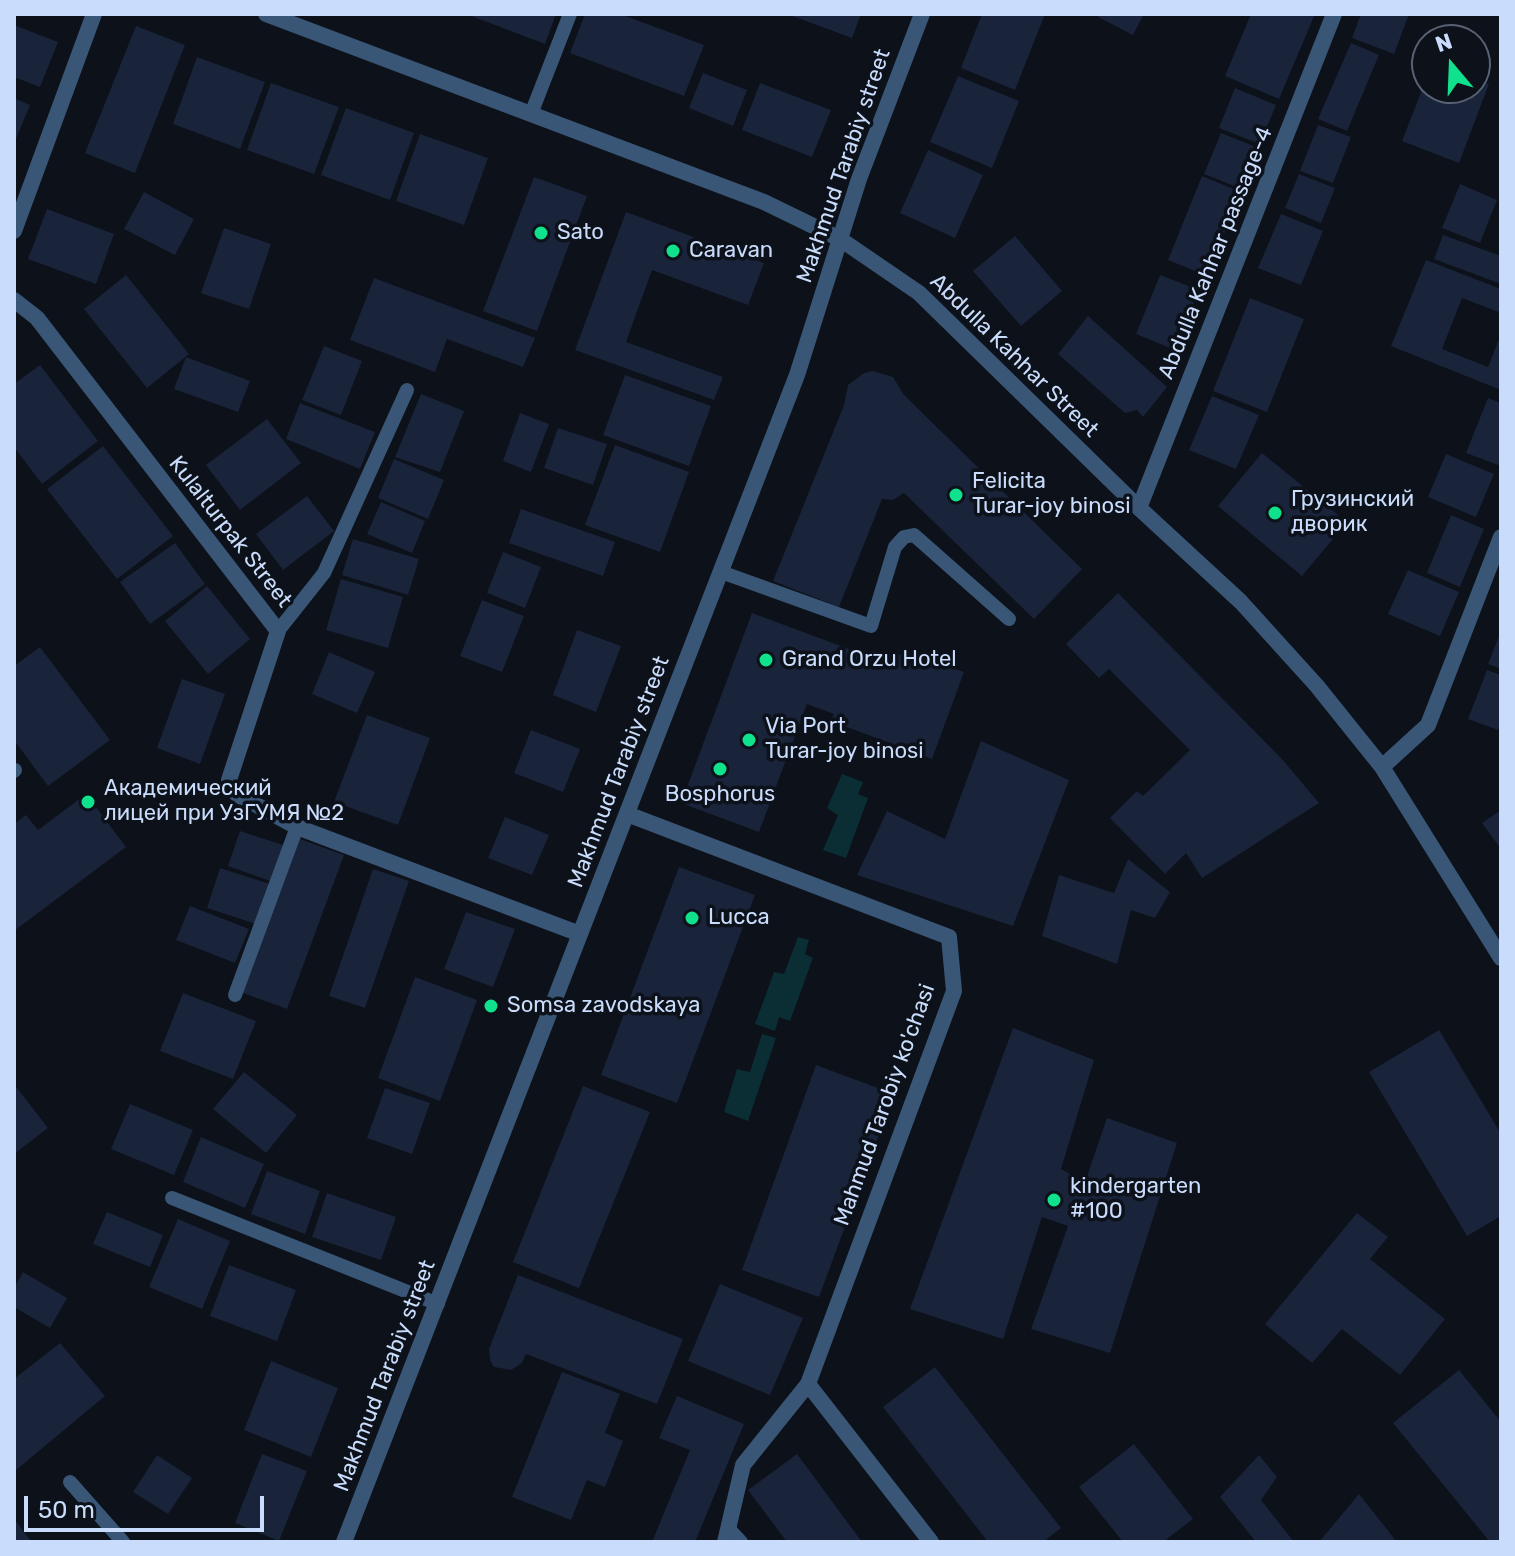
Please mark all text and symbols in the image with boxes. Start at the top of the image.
north arrow [1411,24,1491,104]
text: N [1432,27,1456,58]
street label: Makhmud Tarabiy street [791,45,897,287]
street label: Abdulla Kahhar passage-4 [1153,123,1279,383]
place label: Sato [557,220,604,246]
marker: Sato [532,224,550,242]
place label: Caravan [689,238,773,264]
marker: Caravan [664,242,682,260]
street label: Abdulla Kahhar Street [924,269,1104,443]
street label: Kulalturpak Street [163,451,297,613]
place label: Felicita Turar-joy binosi [972,469,1131,520]
marker: Felicita Turar-joy binosi [947,486,965,504]
place label: Грузинский дворик [1291,487,1414,538]
marker: Грузинский дворик [1266,504,1284,522]
place label: Grand Orzu Hotel [782,647,957,673]
marker: Grand Orzu Hotel [757,651,775,669]
street label: Makhmud Tarabiy street [563,652,675,892]
place label: Via Port Turar-joy binosi [765,714,924,766]
marker: Via Port Turar-joy binosi [740,731,758,749]
marker: Bosphorus [711,760,729,778]
place label: Академический лицей при УзГУМЯ №2 [104,776,344,828]
place label: Bosphorus [665,782,775,808]
marker: Академический лицей при УзГУМЯ №2 [79,793,97,811]
place label: Lucca [708,905,770,931]
marker: Lucca [683,909,701,927]
street label: Mahmud Tarobiy ko'chasi [829,981,941,1229]
place label: Somsa zavodskaya [507,993,700,1019]
marker: Somsa zavodskaya [482,997,500,1015]
place label: kindergarten #100 [1070,1174,1201,1226]
marker: kindergarten #100 [1045,1191,1063,1209]
street label: Makhmud Tarabiy street [329,1256,441,1496]
scale bar [28,1480,268,1530]
text: 50 m [38,1496,95,1524]

